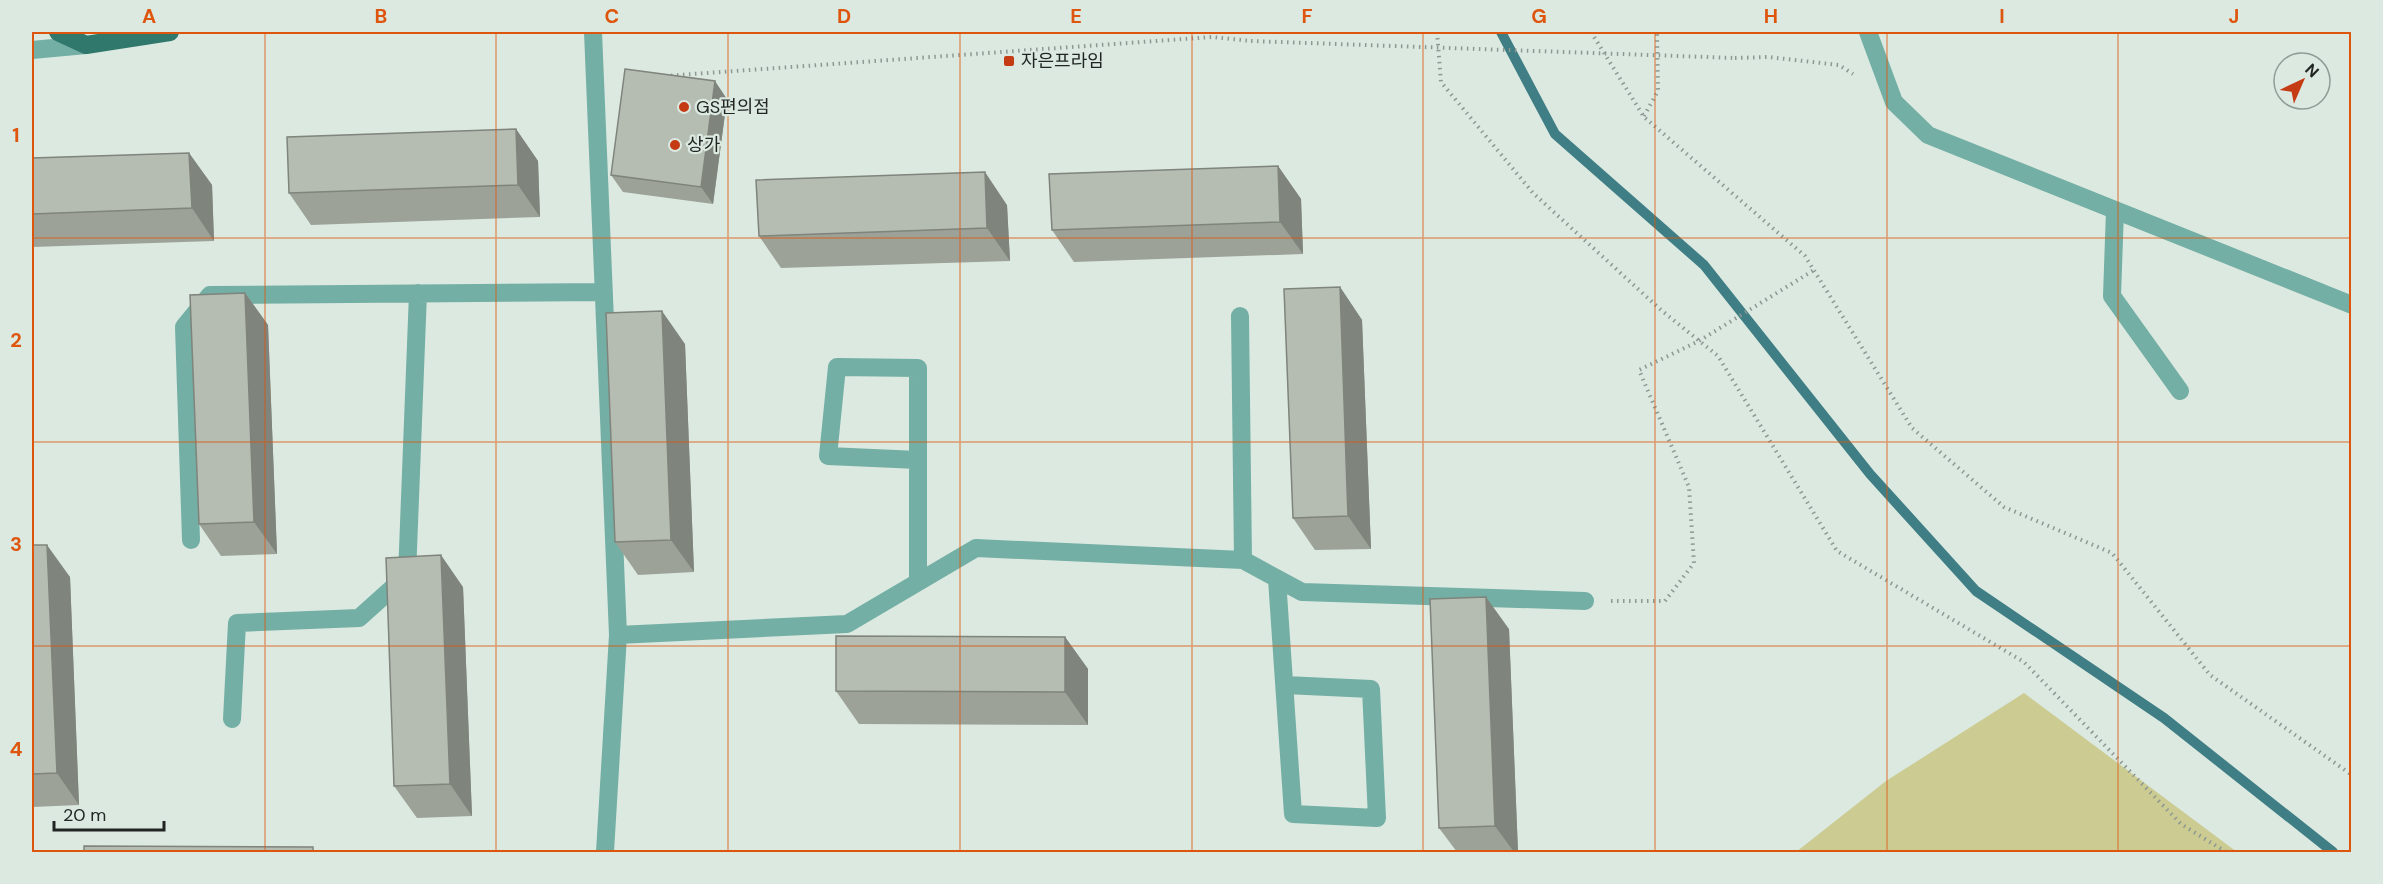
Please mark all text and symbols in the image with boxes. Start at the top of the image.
text: A [142,3,156,29]
text: B [375,3,387,29]
text: C [605,3,619,29]
text: D [837,3,851,29]
text: E [1070,3,1082,29]
text: F [1301,3,1313,29]
text: G [1531,3,1547,29]
text: H [1764,3,1778,29]
text: I [1999,3,2005,29]
text: J [2229,3,2239,29]
place label: 자은프라임 [1021,49,1104,73]
north arrow [2272,51,2332,111]
marker: 자은프라임 [1002,54,1016,68]
text: N [2301,59,2324,82]
place label: GS편의점 [696,95,770,119]
marker: GS편의점 [677,100,691,114]
text: 1 [12,122,20,148]
place label: 상가 [687,133,721,157]
marker: 상가 [668,138,682,152]
text: 2 [10,327,22,353]
text: 3 [10,531,22,557]
text: 4 [10,736,23,762]
scale bar [54,794,164,832]
text: 20 m [63,803,106,827]

